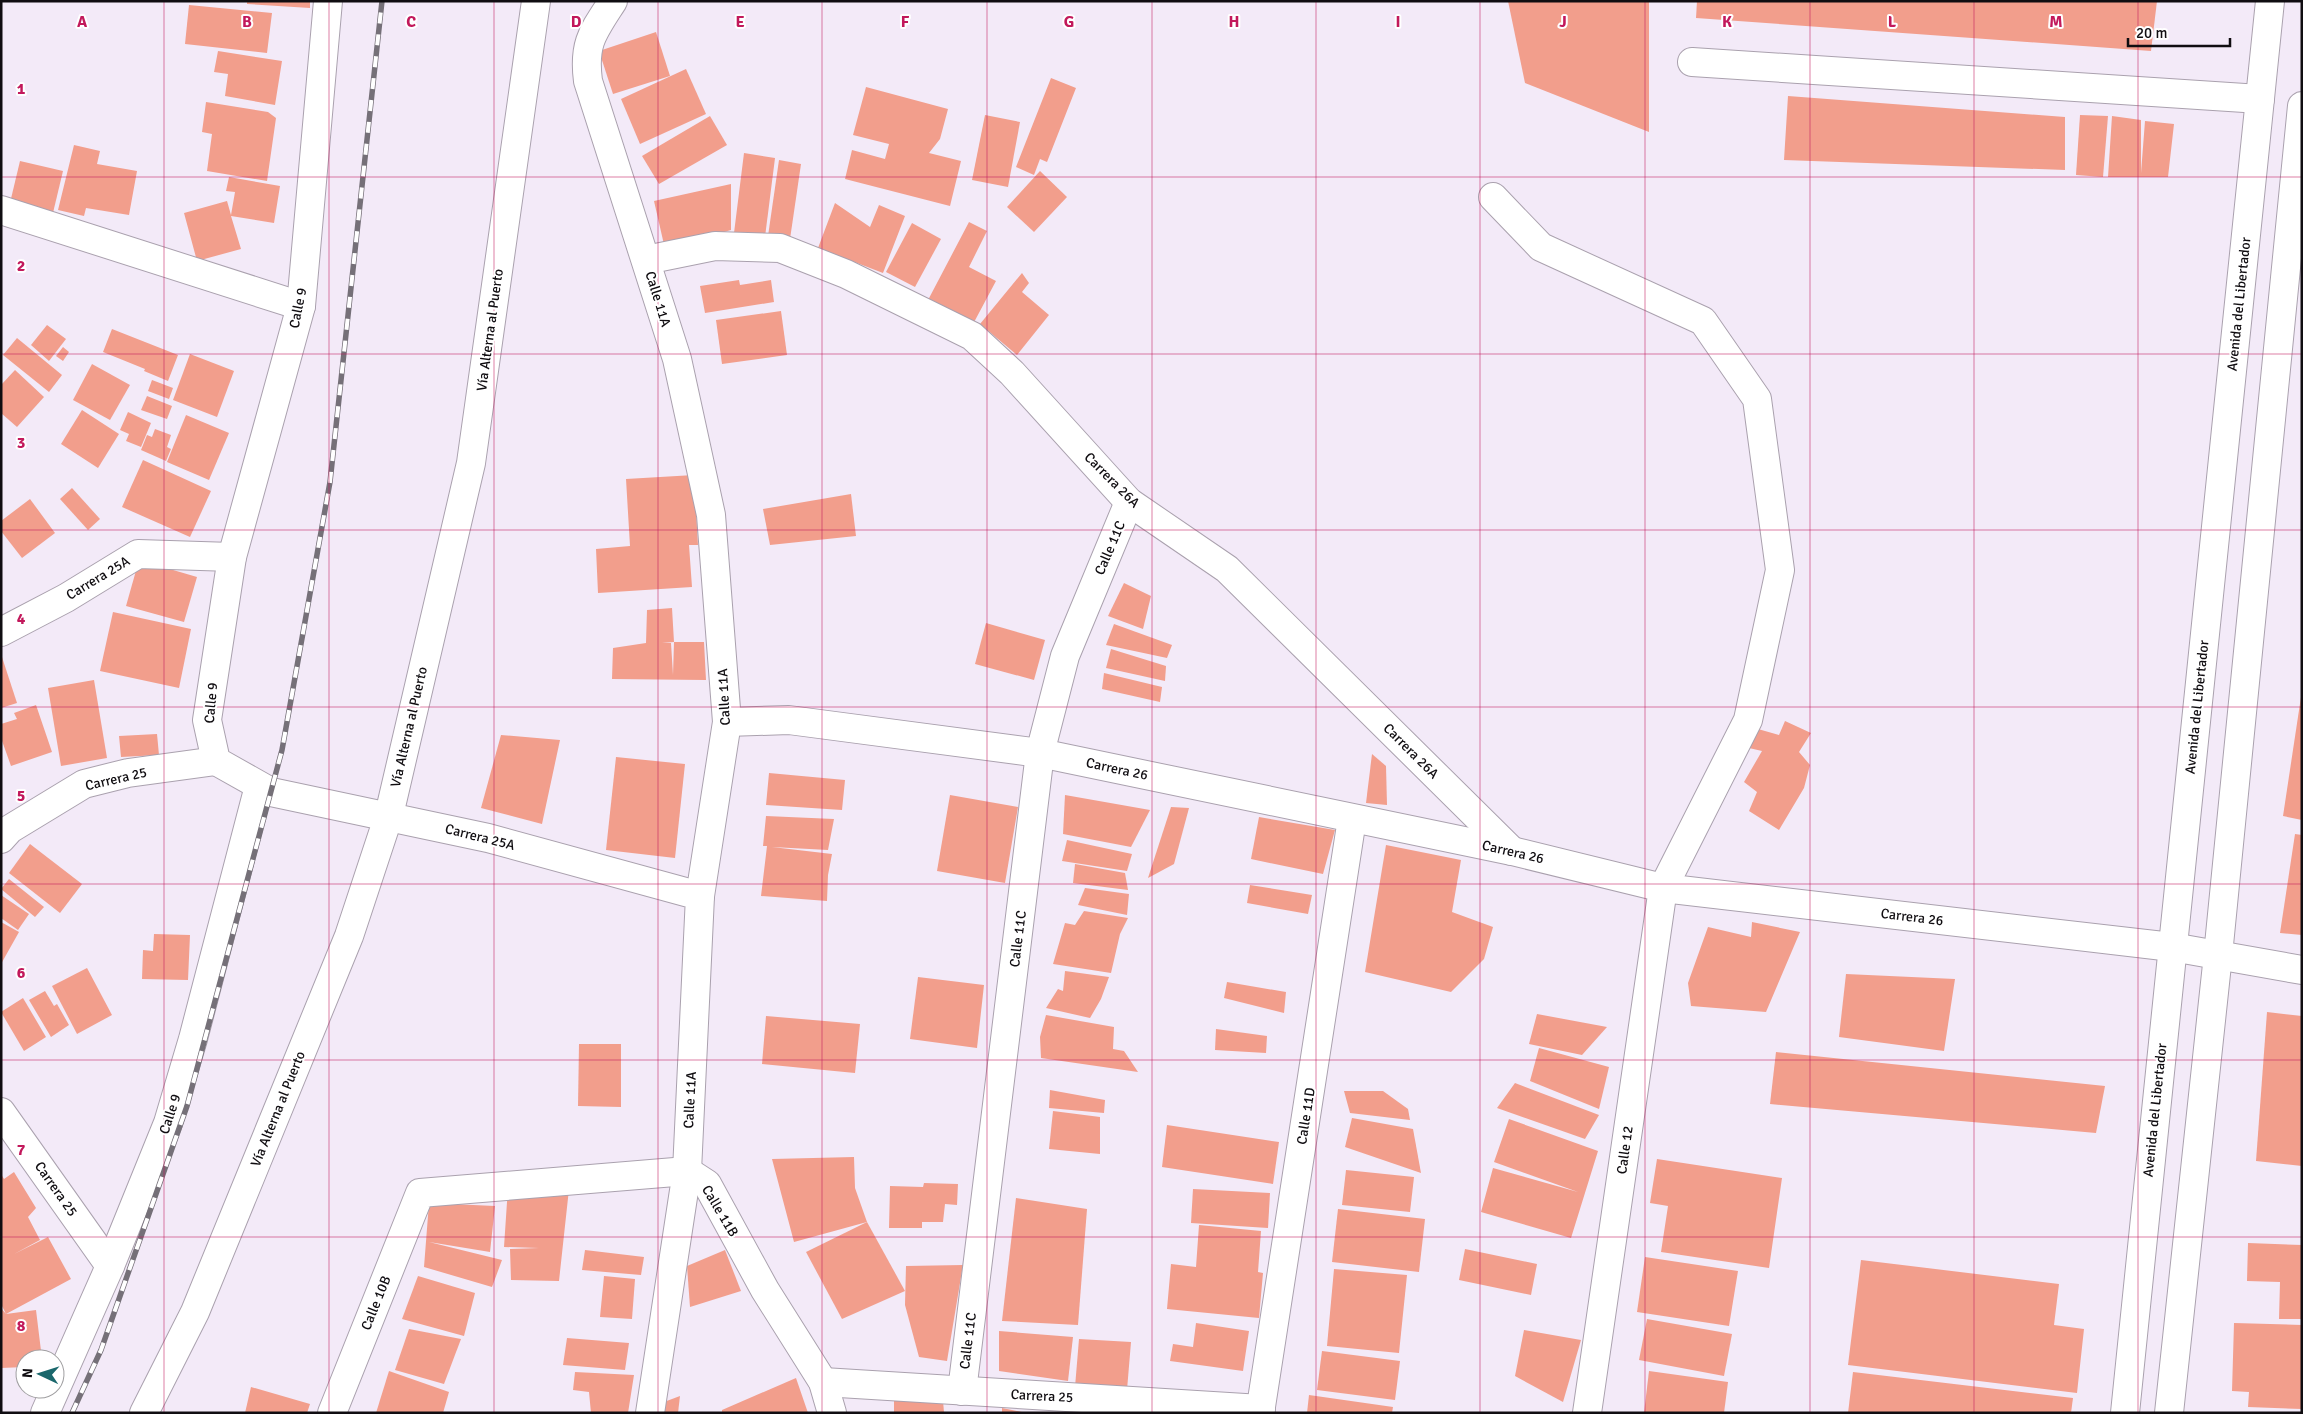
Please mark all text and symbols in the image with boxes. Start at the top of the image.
text: A [77,12,88,32]
text: B [242,12,252,32]
text: C [406,12,416,32]
text: D [571,12,582,32]
text: E [735,12,745,32]
text: F [901,12,910,32]
text: G [1064,12,1074,32]
text: H [1229,12,1239,32]
text: I [1395,12,1401,32]
text: J [1559,12,1567,32]
text: K [1722,12,1732,32]
text: L [1888,12,1897,32]
text: M [2049,12,2063,32]
scale bar [2128,15,2230,47]
text: 20 m [2136,24,2167,42]
text: 1 [17,79,26,99]
street label: Avenida del Libertador [2224,235,2255,372]
text: 2 [17,256,25,276]
street label: Vía Alterna al Puerto [473,268,507,392]
street label: Calle 11A [642,269,675,329]
street label: Calle 9 [286,286,310,330]
text: 3 [17,433,25,453]
street label: Carrera 26A [1081,449,1144,512]
street label: Calle 11C [1091,518,1129,578]
street label: Carrera 25A [63,552,133,604]
text: 4 [17,609,26,629]
street label: Avenida del Libertador [2182,638,2213,775]
street label: Vía Alterna al Puerto [387,665,431,789]
street label: Calle 11A [714,668,734,726]
street label: Calle 9 [201,682,221,724]
street label: Carrera 26A [1380,720,1443,783]
street label: Carrera 26 [1084,754,1150,784]
street label: Carrera 25 [83,764,149,794]
text: 5 [17,786,25,806]
street label: Carrera 25A [443,820,517,854]
street label: Carrera 26 [1480,837,1546,867]
street label: Carrera 26 [1880,905,1944,929]
street label: Calle 11C [1006,910,1030,968]
text: 6 [17,963,26,983]
street label: Avenida del Libertador [2140,1041,2171,1178]
street label: Vía Alterna al Puerto [247,1049,309,1169]
street label: Calle 11A [680,1071,700,1129]
street label: Calle 11D [1293,1086,1319,1146]
street label: Calle 9 [156,1092,184,1136]
street label: Calle 12 [1613,1125,1637,1175]
text: 7 [17,1140,26,1160]
street label: Carrera 25 [31,1158,81,1220]
street label: Calle 11B [698,1182,742,1240]
street label: Calle 10B [357,1273,395,1333]
street label: Calle 11C [956,1312,980,1370]
text: 8 [17,1316,26,1336]
north arrow [15,1349,65,1399]
text: N [19,1368,36,1379]
street label: Carrera 25 [1010,1386,1074,1406]

